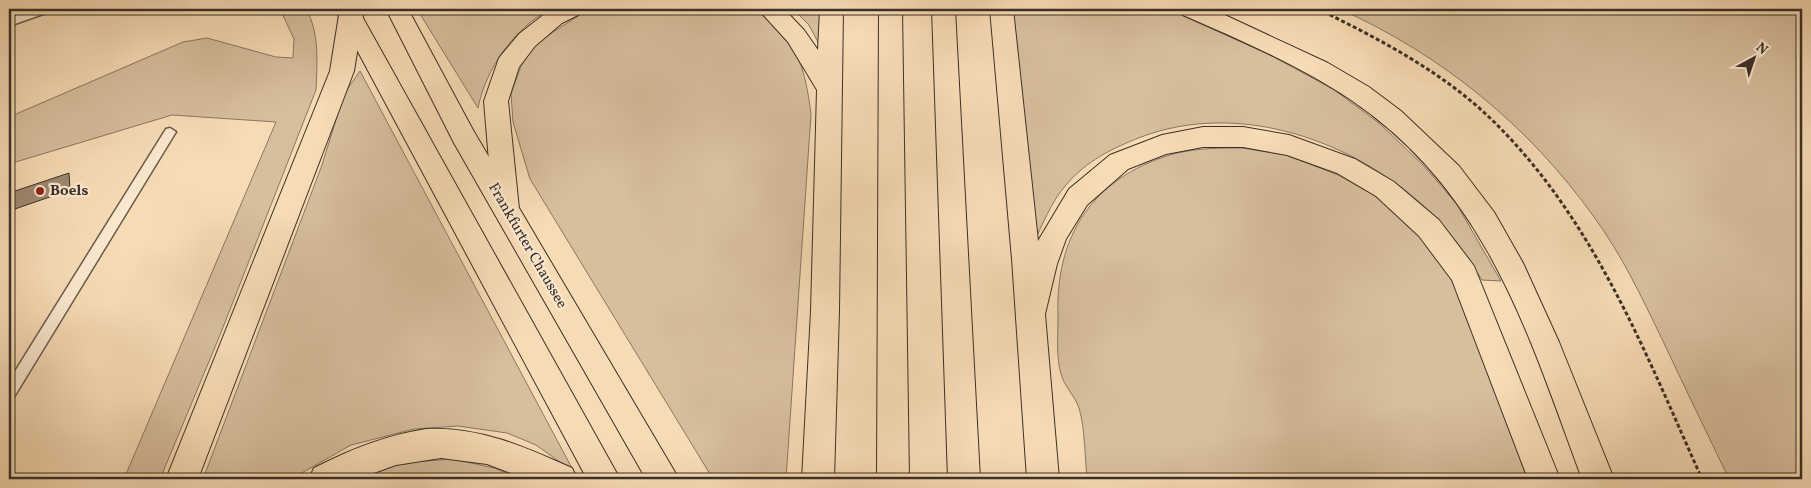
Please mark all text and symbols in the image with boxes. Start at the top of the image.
north arrow [1728,32,1778,82]
text: N [1751,39,1771,60]
street label: Frankfurter Chaussee [482,179,572,313]
place label: Boels [50,181,88,202]
marker: Boels [34,185,46,197]

